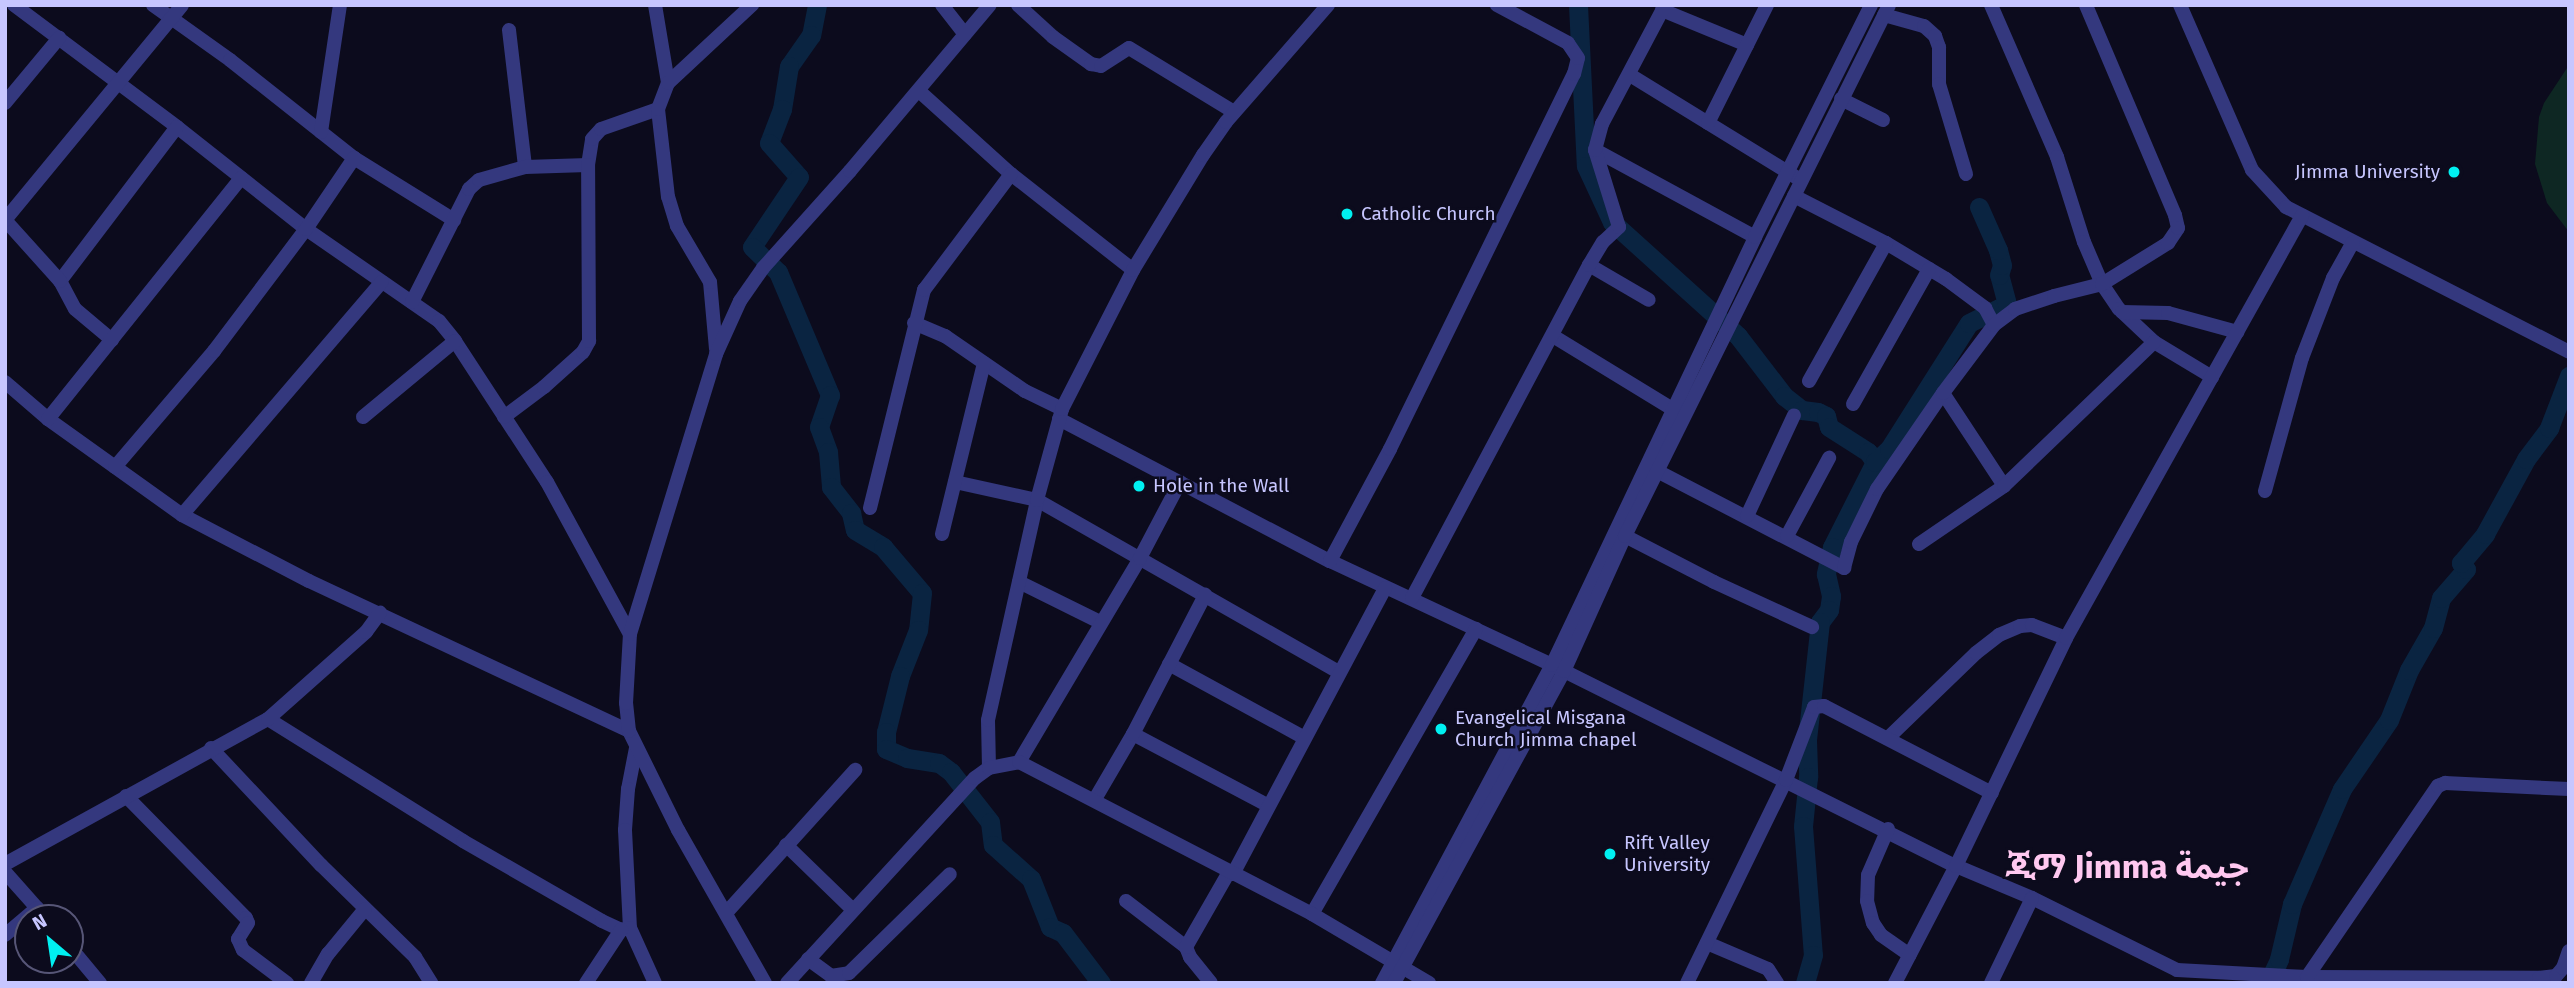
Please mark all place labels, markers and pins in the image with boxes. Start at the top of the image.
place label: Jimma University [2295,161,2440,183]
marker: Jimma University [2446,164,2462,180]
place label: Catholic Church [1361,203,1496,225]
marker: Catholic Church [1339,206,1355,222]
place label: Hole in the Wall [1153,475,1289,497]
marker: Hole in the Wall [1131,478,1147,494]
place label: Evangelical Misgana Church Jimma chapel [1455,707,1637,751]
marker: Evangelical Misgana Church Jimma chapel [1433,721,1449,737]
place label: Rift Valley University [1624,832,1710,876]
marker: Rift Valley University [1602,846,1618,862]

